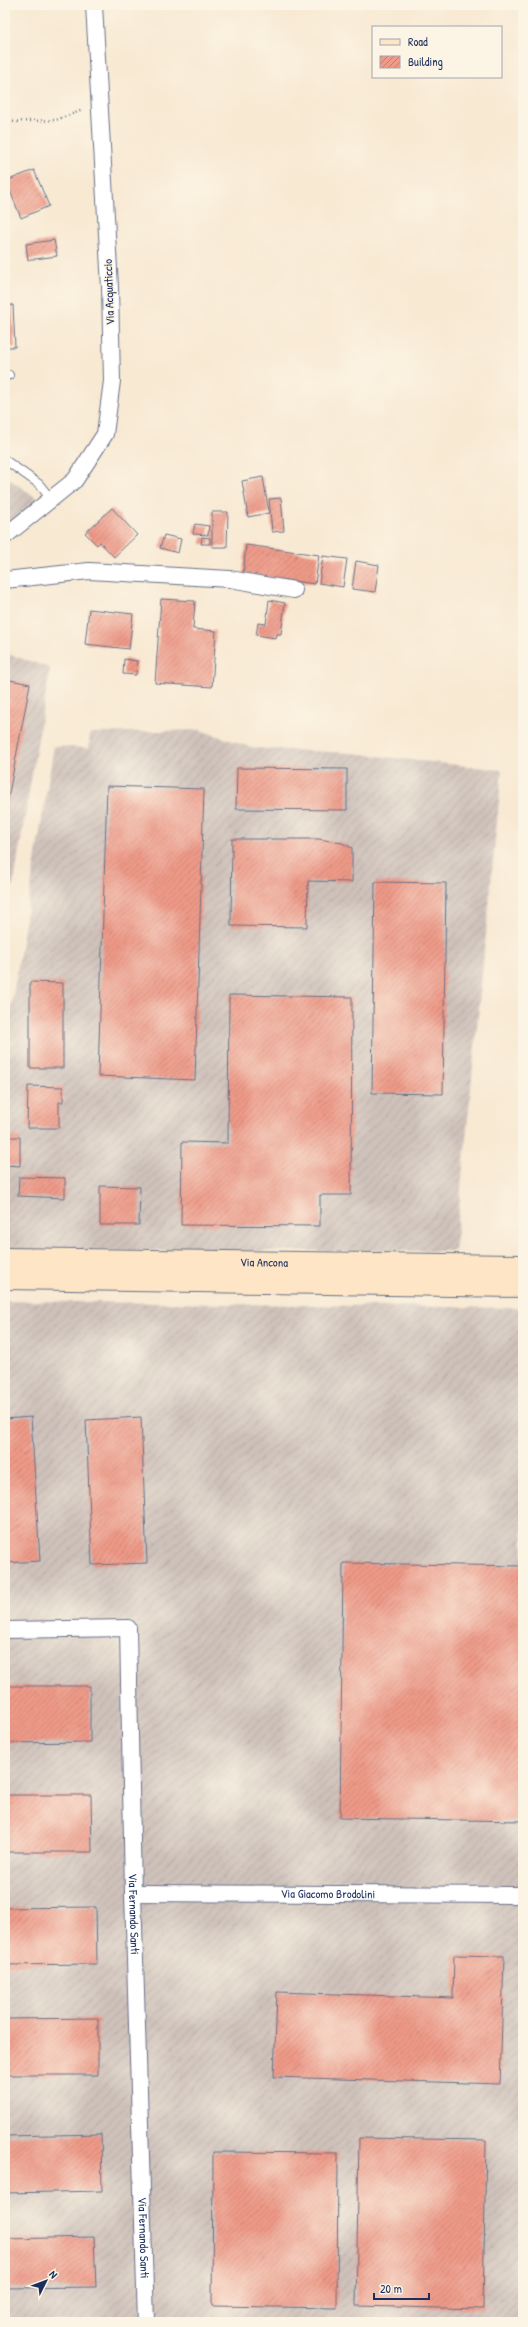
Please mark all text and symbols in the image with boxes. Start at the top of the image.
legend [372,26,502,78]
text: Road [408,33,428,50]
text: Building [408,53,443,70]
street label: Via Acquaticcio [99,259,118,325]
street label: Via Ancona [240,1253,288,1271]
street label: Via Fernando Santi [125,1873,144,1955]
street label: Via Giacomo Brodolini [281,1885,375,1902]
street label: Via Fernando Santi [134,2197,154,2279]
north arrow [26,2261,66,2301]
text: N [46,2267,61,2281]
scale bar [374,2275,429,2301]
text: 20 m [380,2280,402,2297]

